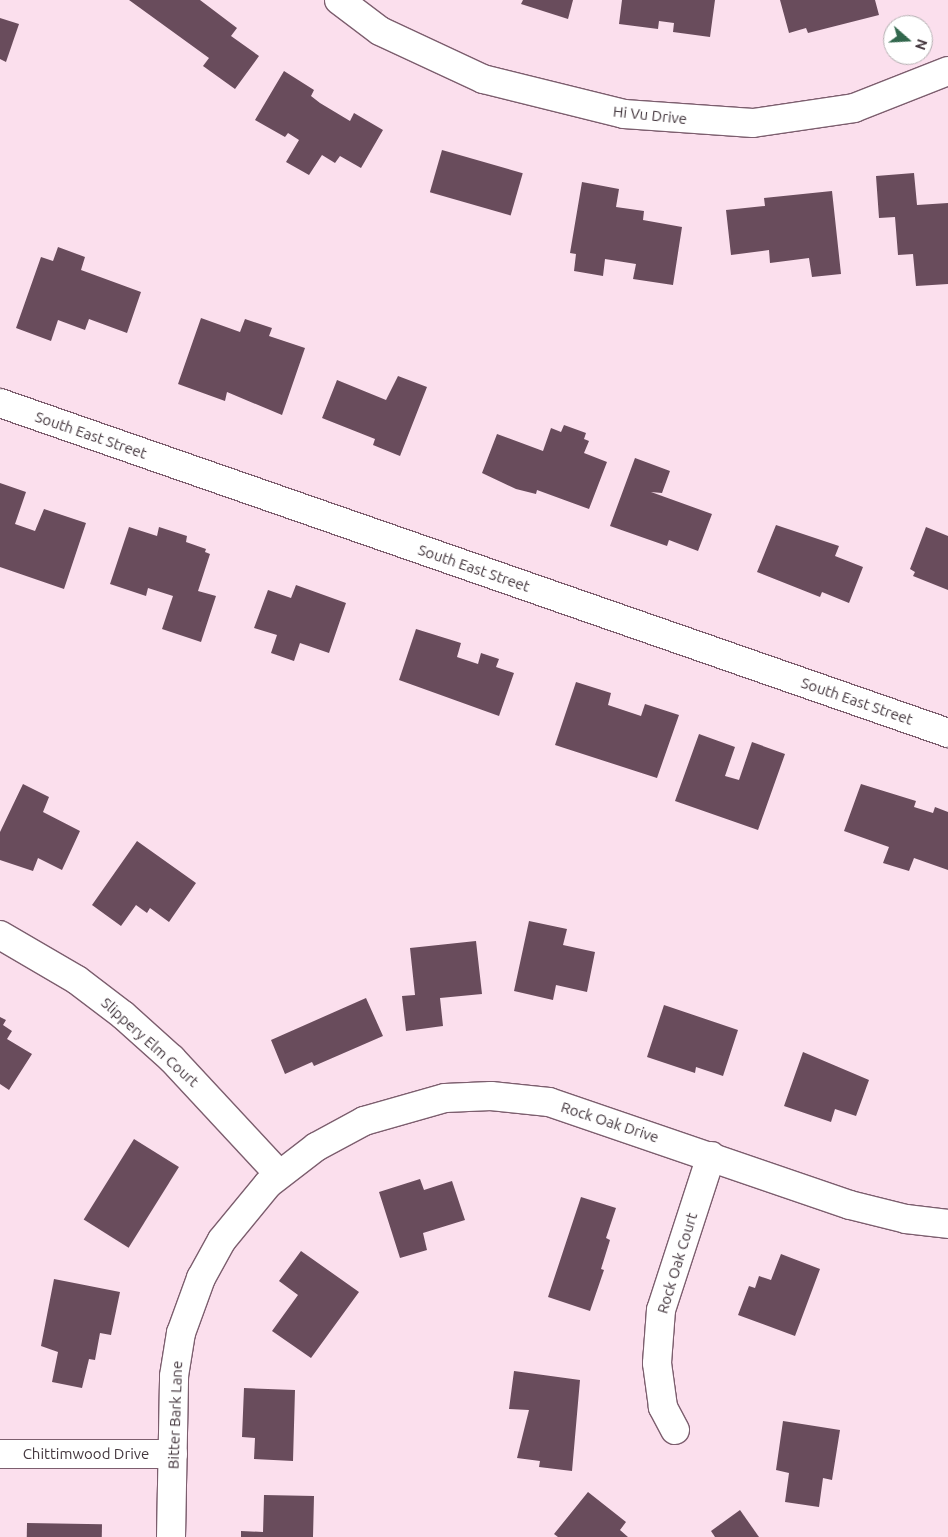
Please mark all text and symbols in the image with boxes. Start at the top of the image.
north arrow [883,15,933,65]
text: N [912,37,931,52]
street label: Hi Vu Drive [612,102,688,128]
street label: South East Street [33,407,149,463]
street label: South East Street [416,540,532,596]
street label: South East Street [799,673,915,729]
street label: Slippery Elm Court [98,994,202,1090]
street label: Rock Oak Drive [559,1098,661,1146]
street label: Rock Oak Court [653,1210,701,1316]
street label: Bitter Bark Lane [164,1360,186,1470]
street label: Chittimwood Drive [23,1445,149,1463]

